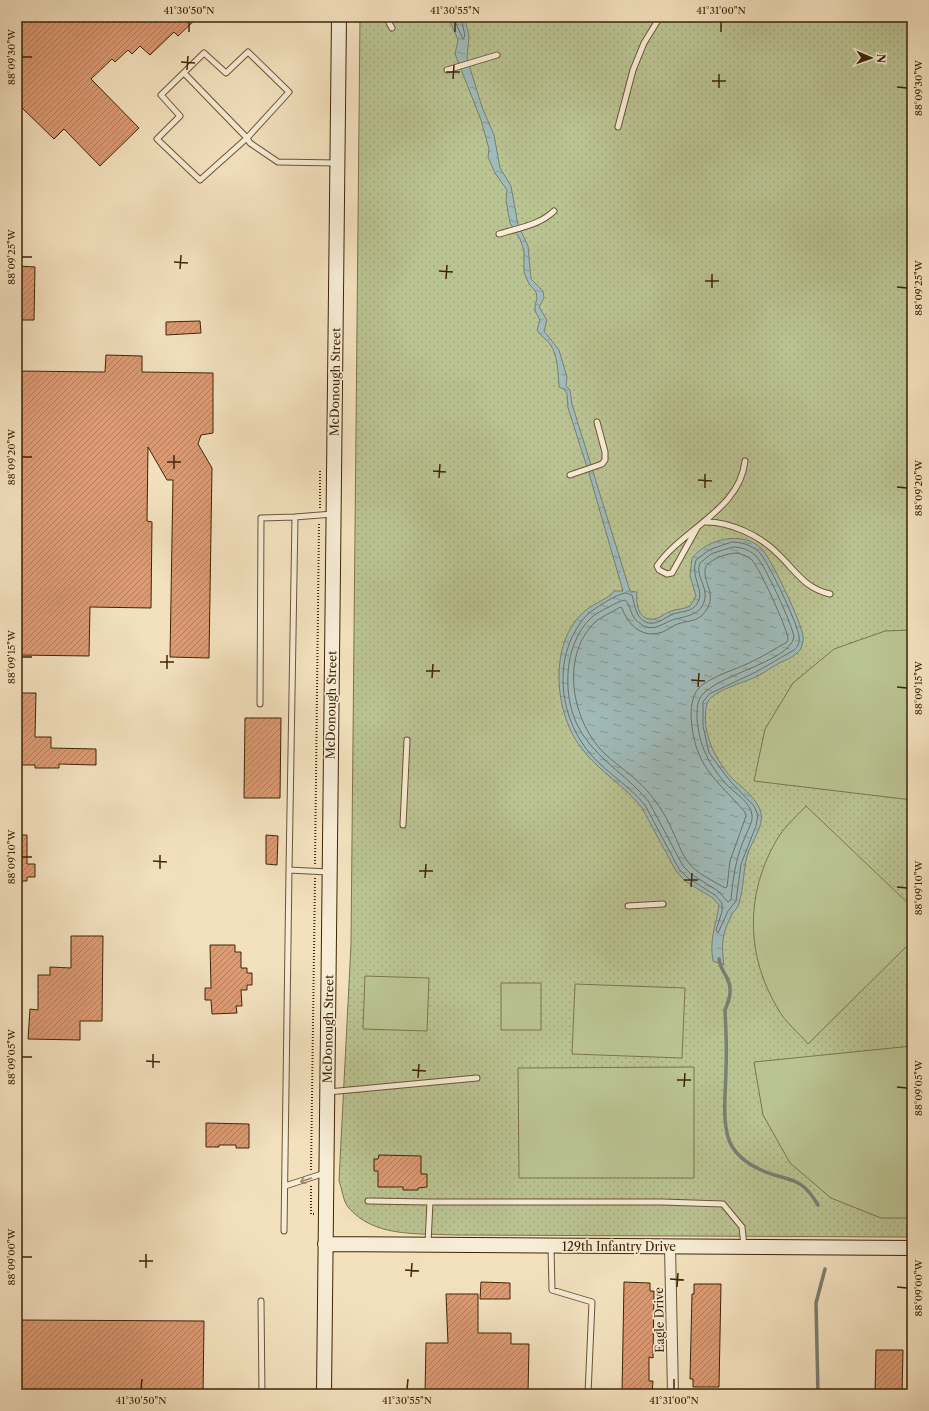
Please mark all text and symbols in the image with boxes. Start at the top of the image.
text: 41°30'50"N [164,4,214,17]
text: 41°30'55"N [430,4,480,17]
text: 41°31'00"N [696,4,746,17]
text: 88°09'30"W [5,28,18,85]
north arrow [851,38,891,78]
text: N [874,53,888,64]
text: 88°09'30"W [912,59,925,116]
text: 88°09'25"W [5,228,18,285]
text: 88°09'25"W [912,259,925,316]
street label: McDonough Street [327,327,343,436]
text: 88°09'20"W [5,428,18,485]
text: 88°09'20"W [912,459,925,516]
text: 88°09'15"W [5,629,18,684]
street label: McDonough Street [323,650,339,759]
text: 88°09'15"W [912,660,925,715]
text: 88°09'10"W [5,829,18,884]
text: 88°09'10"W [912,860,925,915]
street label: McDonough Street [320,974,336,1083]
text: 88°09'05"W [5,1028,18,1085]
text: 88°09'05"W [912,1059,925,1116]
one-way arrow [300,1176,312,1184]
text: 88°09'00"W [5,1228,18,1285]
street label: 129th Infantry Drive [562,1239,676,1254]
text: 88°09'00"W [912,1259,925,1316]
street label: Eagle Drive [651,1287,667,1353]
text: 41°30'50"N [116,1394,166,1407]
text: 41°30'55"N [382,1394,432,1407]
text: 41°31'00"N [649,1394,699,1407]

